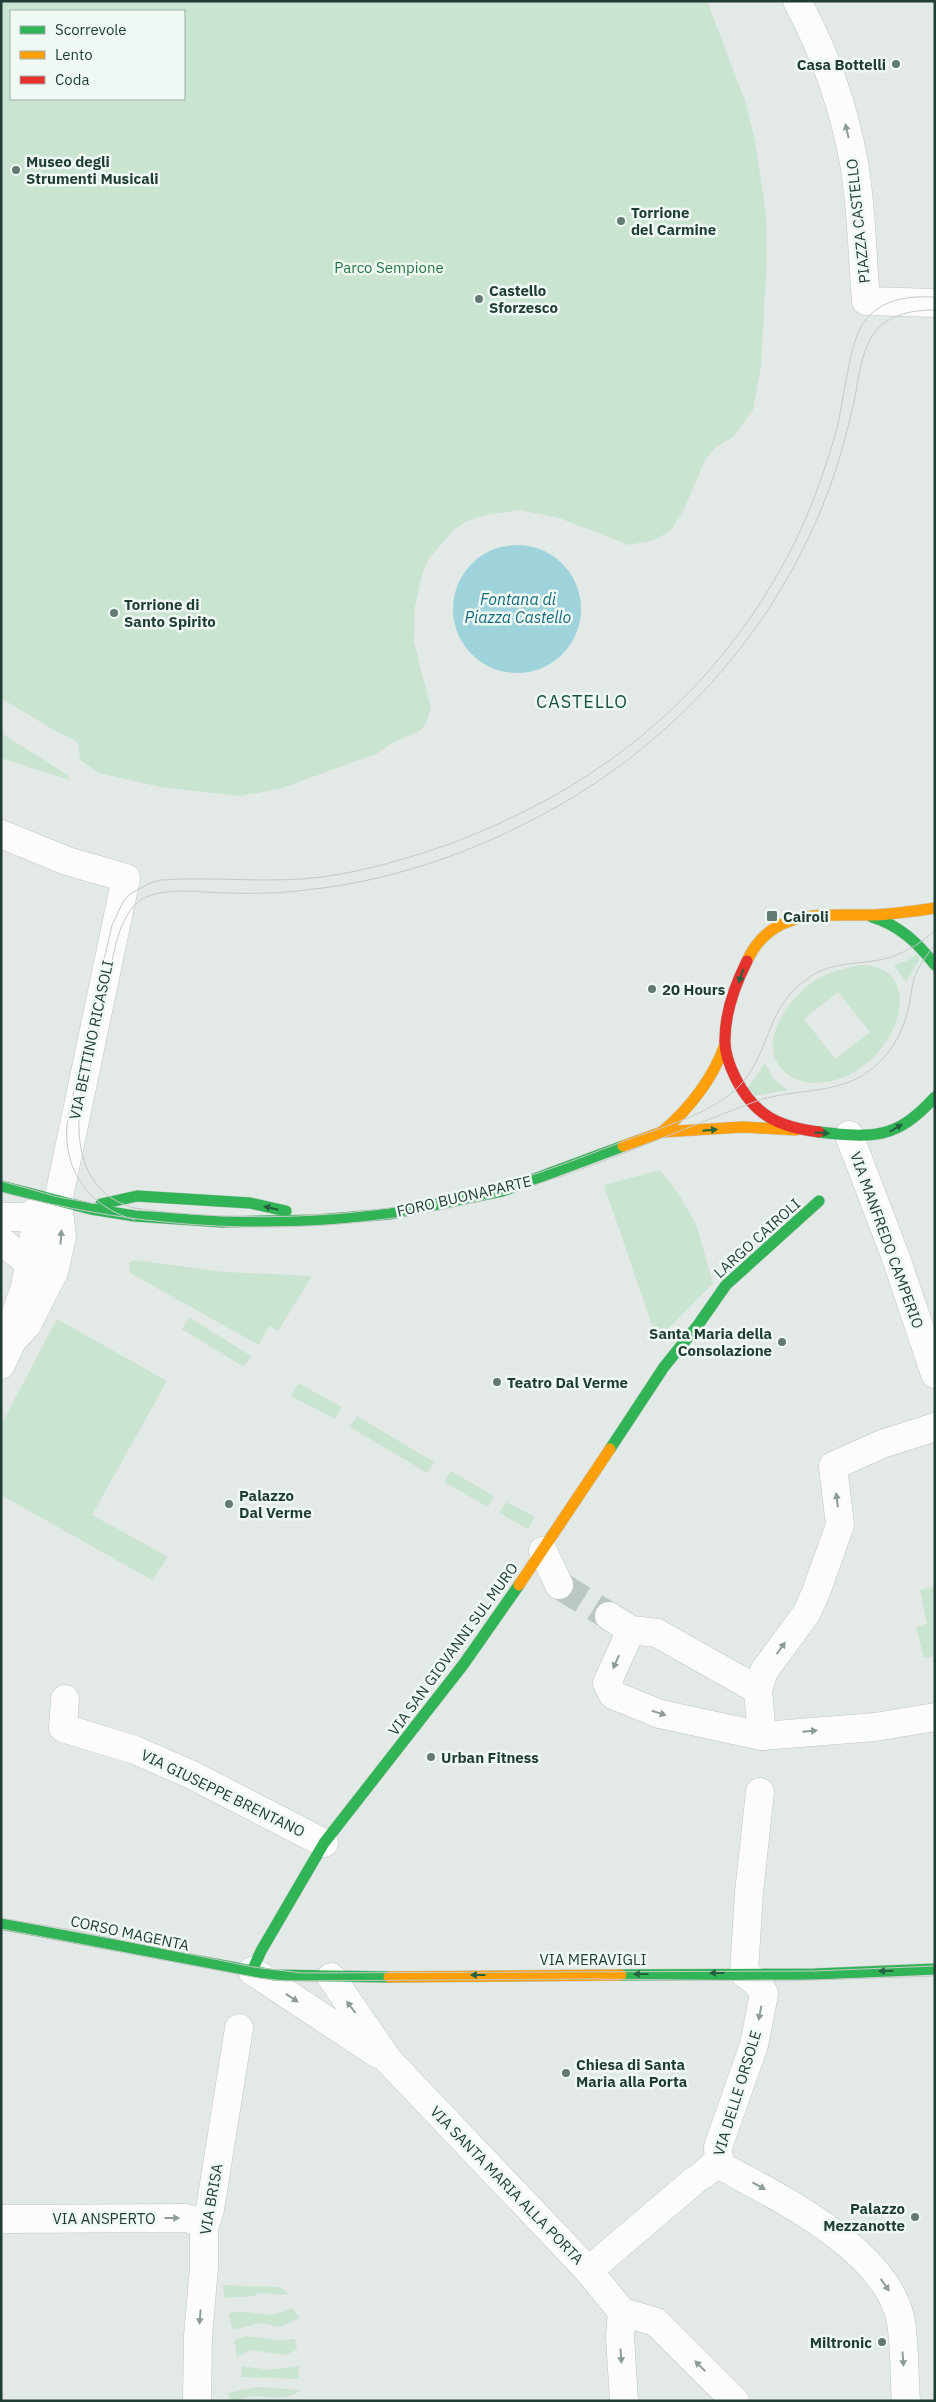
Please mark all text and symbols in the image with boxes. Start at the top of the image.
legend [10,10,185,100]
text: Scorrevole [55,20,127,39]
text: Lento [55,45,93,64]
place label: Casa Bottelli [797,55,886,74]
marker: Casa Bottelli [890,58,902,70]
text: Coda [55,70,89,89]
one-way arrow [843,123,851,139]
place label: Museo degli Strumenti Musicali [26,152,159,188]
street label: PIAZZA CASTELLO [842,158,874,284]
marker: Museo degli Strumenti Musicali [10,164,22,176]
place label: Torrione del Carmine [631,203,716,239]
marker: Torrione del Carmine [615,215,627,227]
park label: Parco Sempione [334,258,444,277]
place label: Castello Sforzesco [489,281,558,317]
marker: Castello Sforzesco [473,293,485,305]
water label: Fontana di Piazza Castello [465,589,572,627]
place label: Torrione di Santo Spirito [124,595,216,631]
marker: Torrione di Santo Spirito [108,607,120,619]
district label: CASTELLO [536,690,628,713]
place label: Cairoli [783,907,829,926]
marker: Cairoli [765,909,779,923]
street label: VIA BETTINO RICASOLI [65,959,117,1121]
one-way arrow [737,969,745,984]
place label: 20 Hours [662,980,726,999]
marker: 20 Hours [646,983,658,995]
one-way arrow [890,1123,903,1132]
one-way arrow [703,1125,719,1133]
one-way arrow [815,1130,831,1138]
street label: VIA MANFREDO CAMPERIO [846,1149,928,1331]
street label: FORO BUONAPARTE [395,1171,533,1221]
street label: LARGO CAIROLI [710,1194,804,1282]
one-way arrow [264,1204,279,1212]
one-way arrow [57,1228,65,1244]
place label: Santa Maria della Consolazione [649,1324,772,1360]
marker: Santa Maria della Consolazione [776,1336,788,1348]
place label: Teatro Dal Verme [507,1373,628,1392]
marker: Teatro Dal Verme [491,1376,503,1388]
place label: Palazzo Dal Verme [239,1486,312,1522]
one-way arrow [833,1492,841,1508]
marker: Palazzo Dal Verme [223,1498,235,1510]
street label: VIA SAN GIOVANNI SUL MURO [384,1559,522,1739]
one-way arrow [775,1642,786,1655]
one-way arrow [612,1655,620,1669]
one-way arrow [651,1709,666,1717]
one-way arrow [803,1727,819,1735]
street label: VIA GIUSEPPE BRENTANO [138,1745,308,1841]
place label: Urban Fitness [441,1748,539,1767]
marker: Urban Fitness [425,1751,437,1763]
street label: CORSO MAGENTA [69,1911,191,1955]
street label: VIA MERAVIGLI [540,1950,646,1969]
one-way arrow [878,1968,894,1976]
one-way arrow [633,1970,649,1978]
one-way arrow [708,1970,724,1978]
one-way arrow [470,1971,486,1979]
one-way arrow [286,1993,299,2003]
one-way arrow [346,2001,356,2014]
one-way arrow [756,2005,764,2020]
street label: VIA DELLE ORSOLE [709,2028,765,2158]
place label: Chiesa di Santa Maria alla Porta [576,2055,688,2091]
marker: Chiesa di Santa Maria alla Porta [560,2067,572,2079]
street label: VIA SANTA MARIA ALLA PORTA [426,2102,588,2268]
street label: VIA BRISA [195,2162,227,2236]
one-way arrow [751,2182,766,2190]
place label: Palazzo Mezzanotte [823,2199,905,2235]
street label: VIA ANSPERTO [52,2209,156,2228]
marker: Palazzo Mezzanotte [909,2211,921,2223]
one-way arrow [165,2214,181,2222]
one-way arrow [880,2279,890,2292]
one-way arrow [195,2309,203,2325]
place label: Miltronic [810,2333,872,2352]
marker: Miltronic [876,2336,888,2348]
one-way arrow [617,2349,625,2365]
one-way arrow [899,2351,907,2367]
one-way arrow [694,2360,706,2372]

